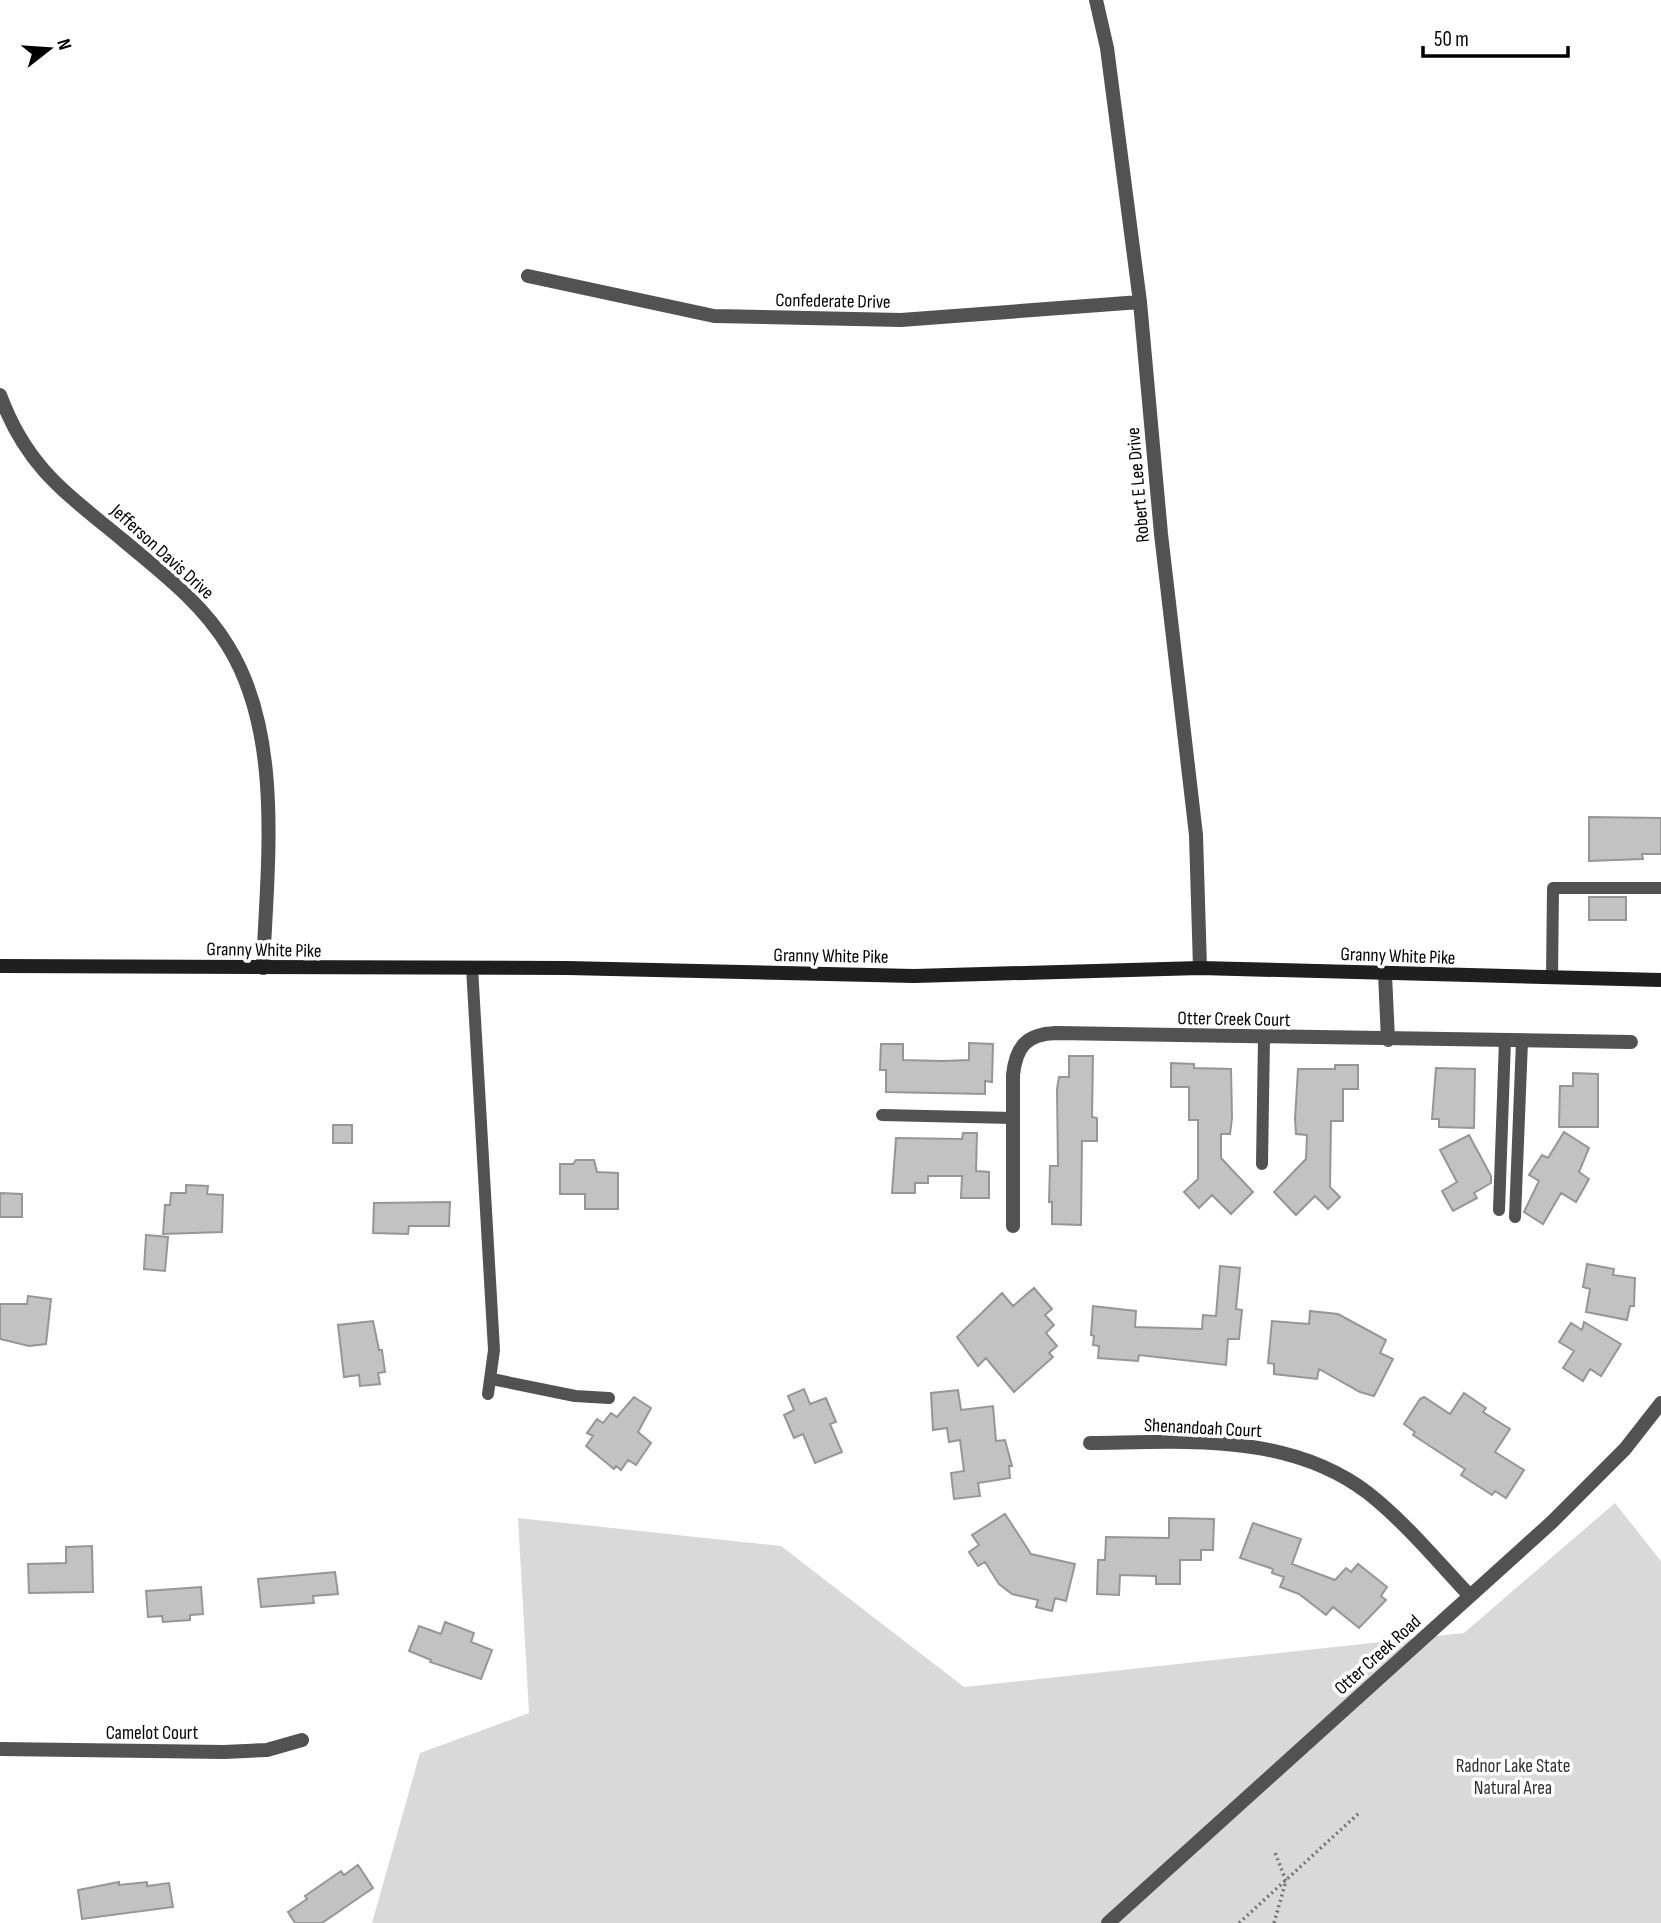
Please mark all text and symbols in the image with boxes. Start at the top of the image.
north arrow [14,14,84,84]
scale bar [1423,14,1568,58]
text: 50 m [1434,27,1469,52]
text: N [51,36,76,53]
street label: Confederate Drive [775,289,891,314]
street label: Robert E Lee Drive [1122,426,1155,543]
street label: Jefferson Davis Drive [105,499,218,604]
street label: Granny White Pike [206,938,322,963]
street label: Granny White Pike [1340,943,1456,970]
street label: Granny White Pike [773,944,889,969]
street label: Otter Creek Court [1177,1007,1291,1032]
street label: Shenandoah Court [1143,1414,1263,1443]
street label: Otter Creek Road [1330,1610,1426,1700]
street label: Camelot Court [106,1722,199,1745]
park label: Radnor Lake State Natural Area [1456,1755,1570,1800]

